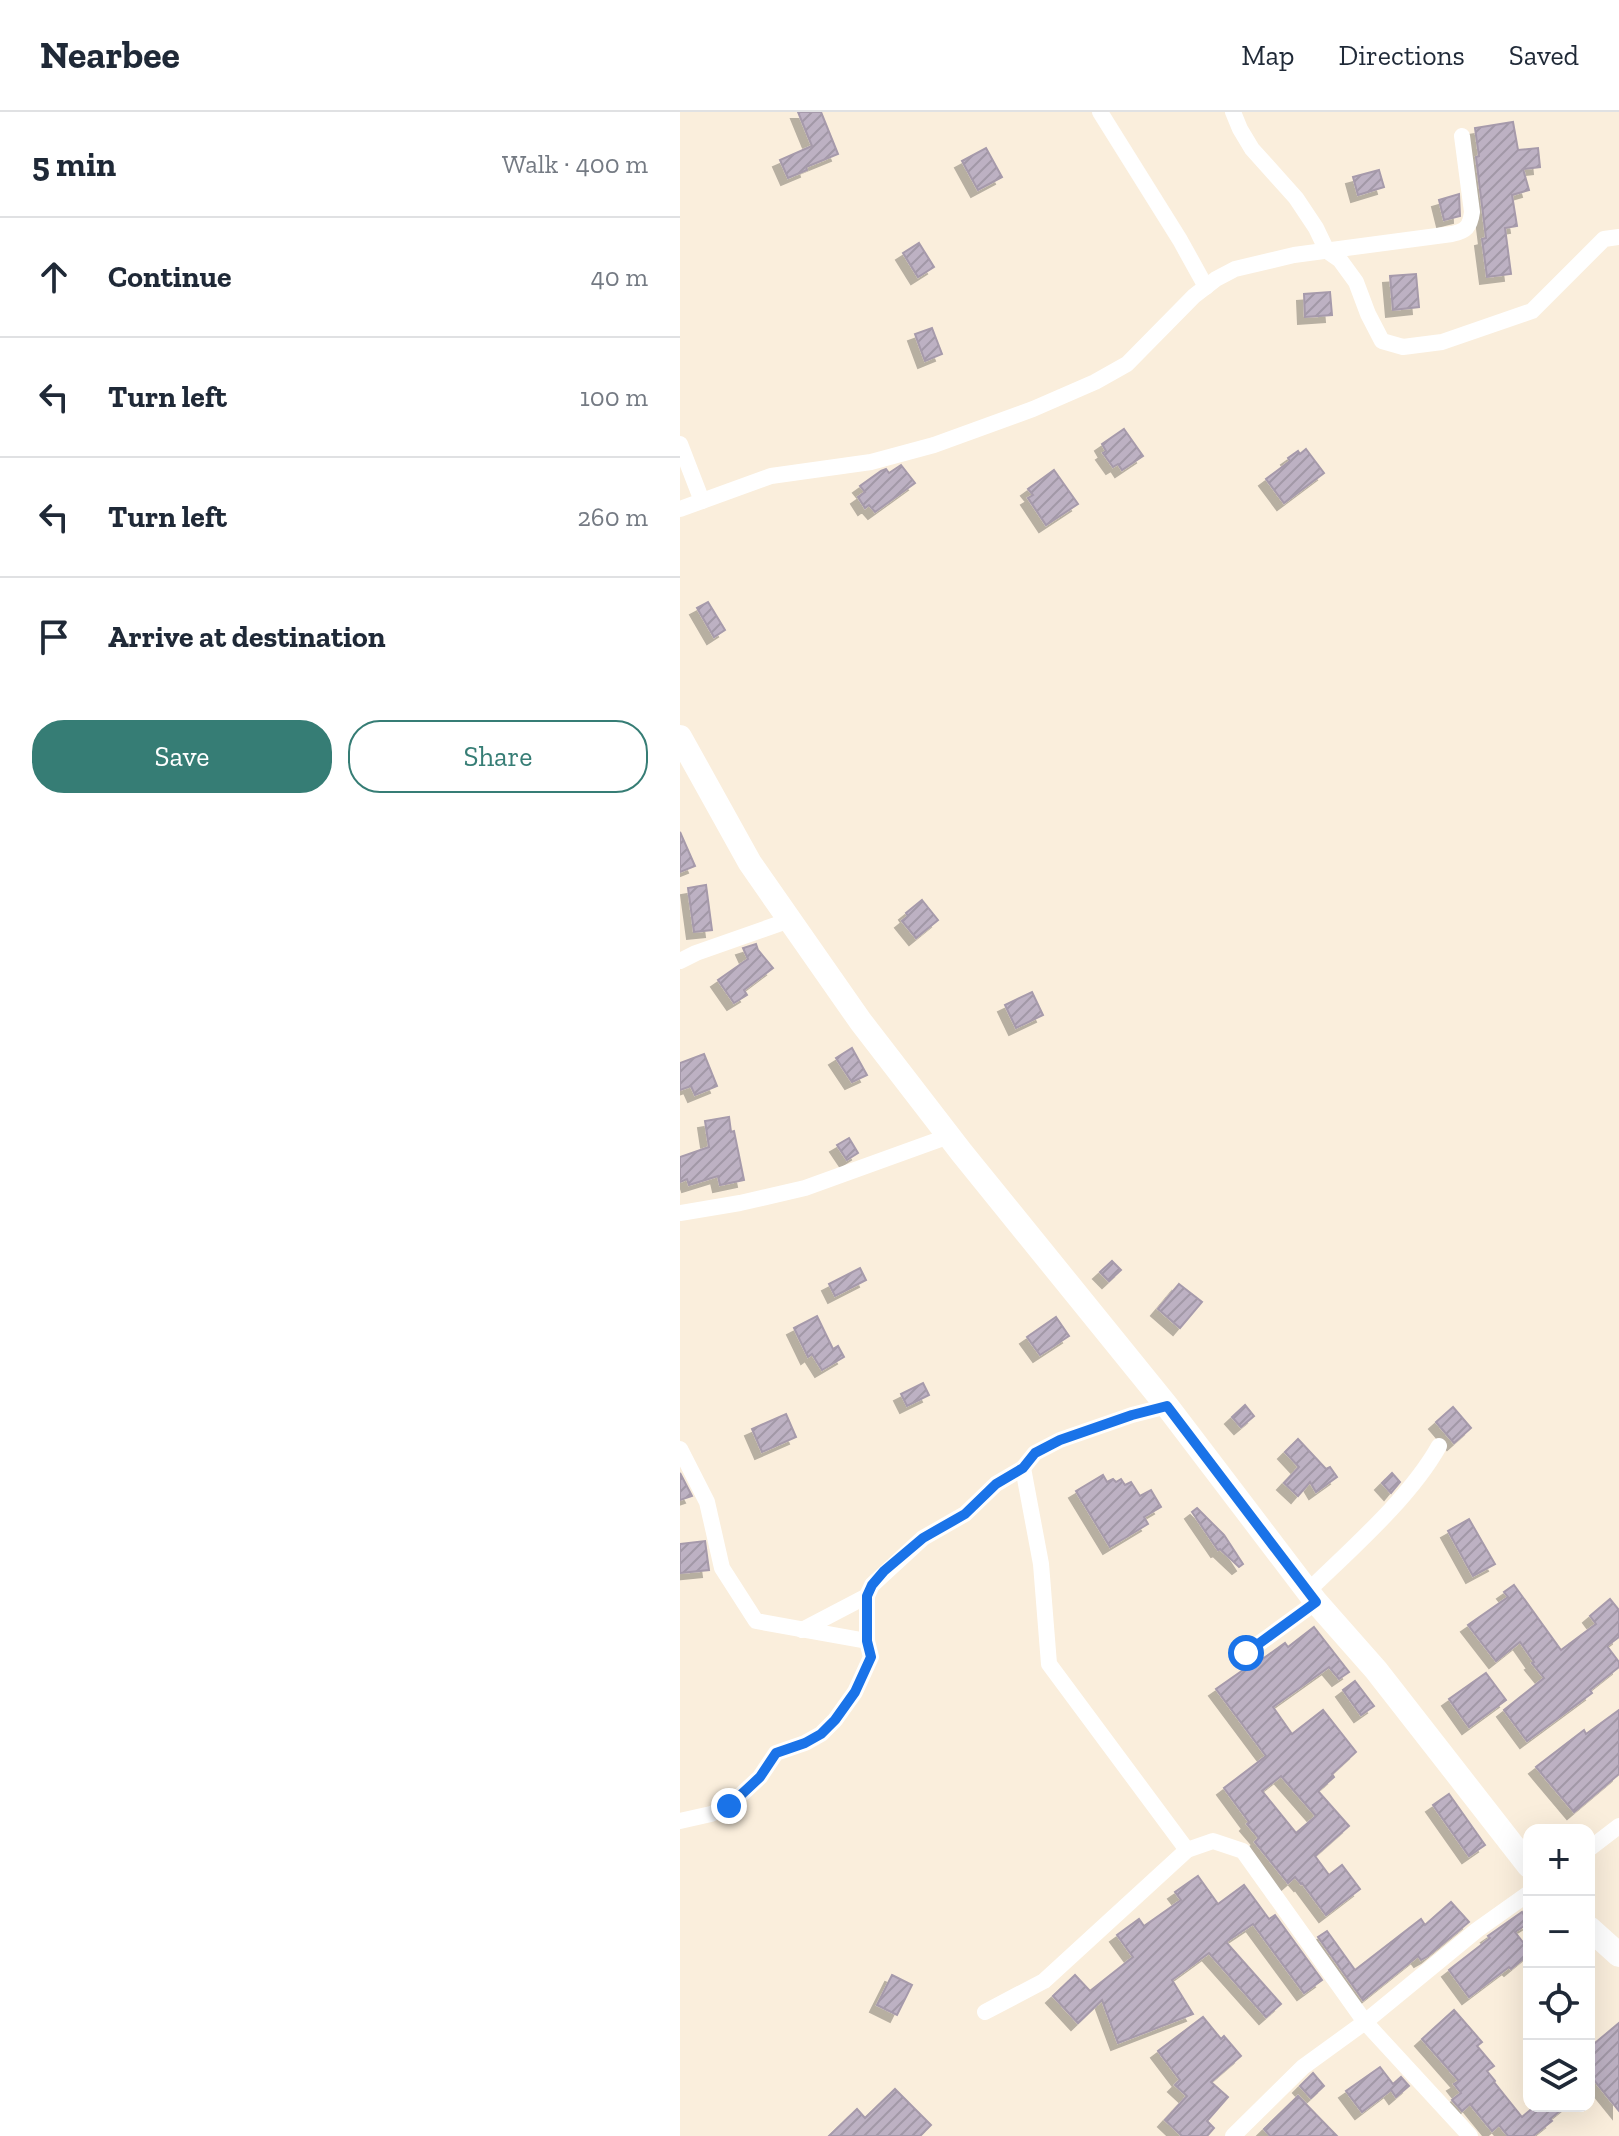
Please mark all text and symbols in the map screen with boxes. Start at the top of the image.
text: Nearbee [40,32,180,78]
text: Map [1241,39,1294,72]
text: Directions [1338,39,1465,72]
text: Saved [1509,39,1579,72]
text: 5 min [32,144,116,185]
text: Walk · 400 m [502,148,648,180]
icon: ahead [32,255,76,299]
text: Continue [108,259,232,295]
text: 40 m [591,261,648,293]
icon: left [32,375,76,419]
text: Turn left [108,379,227,415]
text: 100 m [580,381,648,413]
icon: left [32,495,76,539]
text: Turn left [108,499,227,535]
text: 260 m [577,501,648,533]
icon: arrive [32,615,76,659]
text: Arrive at destination [108,619,385,655]
button: Save [32,720,332,793]
button: Share [348,720,648,793]
route start [1228,1635,1264,1671]
route end [711,1788,747,1824]
map controls [1523,1824,1595,2112]
button: + [1523,1824,1595,1896]
button: − [1523,1896,1595,1968]
button: locate [1523,1968,1595,2040]
button: layers [1523,2040,1595,2112]

